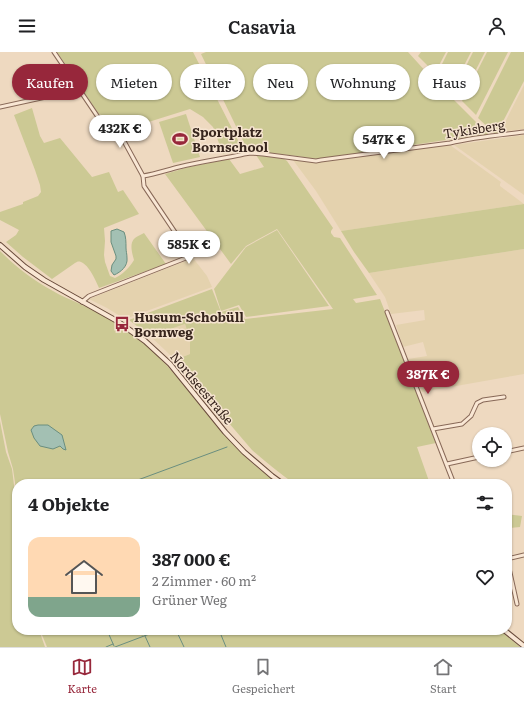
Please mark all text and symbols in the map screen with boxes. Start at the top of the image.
text: Casavia [228,13,296,40]
icon: menu [16,15,38,37]
icon: person [486,15,508,37]
chip: Kaufen [12,64,88,100]
chip: Mieten [96,64,172,100]
chip: Filter [180,64,245,100]
chip: Neu [253,64,308,100]
chip: Wohnung [316,64,410,100]
chip: Haus [418,64,480,100]
street label: Tykisberg [442,114,507,143]
pin: 432K € [87,115,153,149]
text: 432K € [98,118,142,137]
place label: Sportplatz Bornschool [192,122,269,156]
pin: 547K € [351,126,417,160]
text: 547K € [362,129,406,148]
sports icon: Sportplatz Bornschool [171,130,189,148]
pin: 585K € [156,231,222,265]
text: 585K € [167,234,211,253]
place label: Husum-Schobüll Bornweg [134,307,244,341]
bus stop icon: Husum-Schobüll Bornweg [113,315,131,333]
street label: Nordseestraße [166,347,239,429]
pin: 387K € [395,361,461,395]
text: 387K € [406,364,450,383]
map controls [472,427,512,467]
button: locate [472,427,512,467]
text: 4 Objekte [28,491,109,516]
icon: filters [474,492,496,514]
text: 387 000 € [152,546,230,571]
icon: home [60,553,108,601]
icon: heart [474,566,496,588]
text: 2 Zimmer · 60 m² [152,571,256,590]
text: Grüner Weg [152,590,227,609]
tab: Karte [68,656,97,696]
tab: Gespeichert [232,656,295,696]
tab: Start [430,656,456,696]

